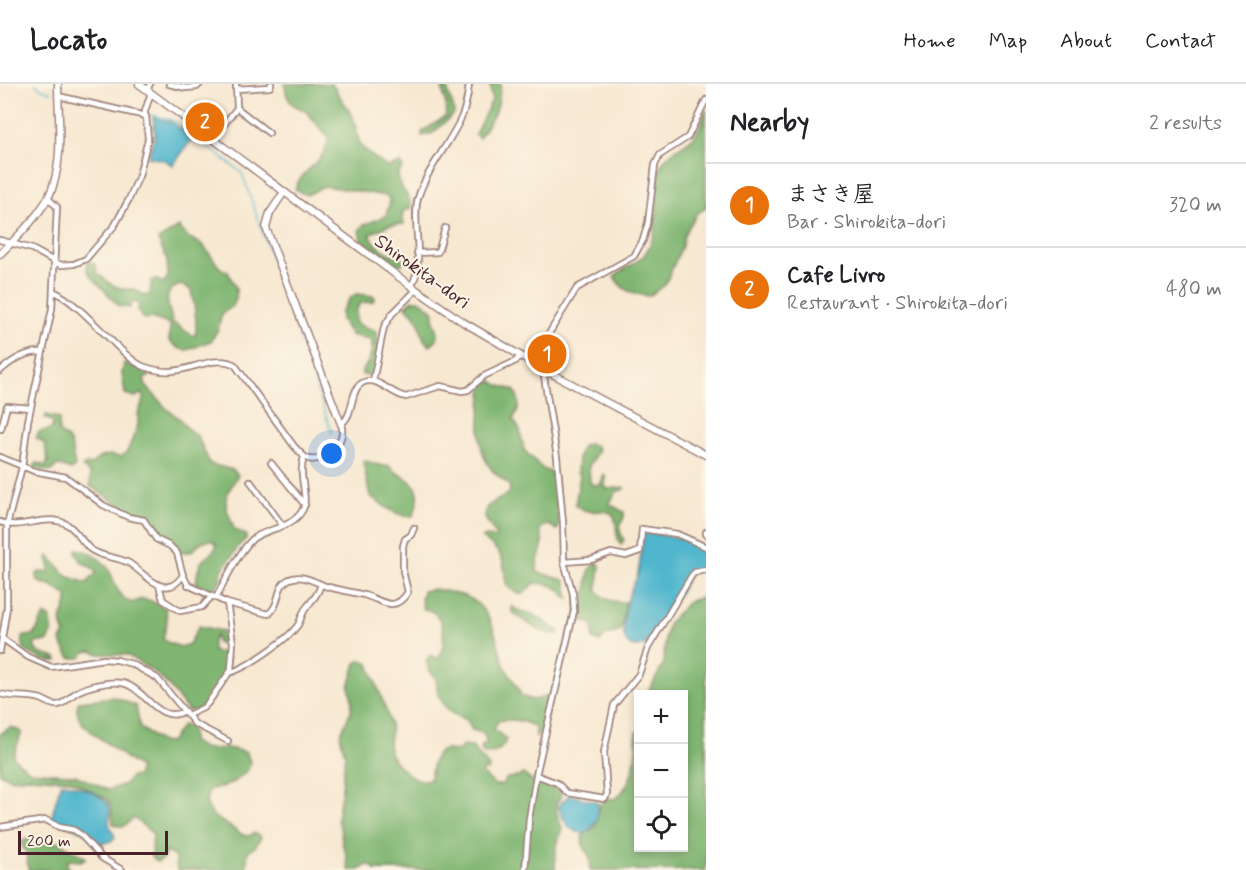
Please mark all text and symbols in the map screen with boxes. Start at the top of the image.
text: Locato [30,23,107,60]
text: Home [904,27,956,55]
text: Map [989,27,1027,55]
text: About [1060,27,1112,55]
text: Contact [1145,27,1216,55]
pin: 2 [186,99,224,144]
text: Nearby [730,106,809,140]
text: 2 results [1149,110,1222,137]
text: まさき屋 [787,181,875,209]
text: 1 [745,192,754,219]
text: 320 m [1169,192,1222,219]
text: Bar · Shirokita-dori [787,209,946,236]
street label: Shirokita-dori [369,228,475,316]
text: Cafe Livro [787,262,885,290]
text: 2 [745,276,754,303]
text: 480 m [1166,276,1222,303]
text: Restaurant · Shirokita-dori [787,290,1008,317]
pin: 1 [528,332,566,376]
your location [317,439,346,468]
map controls [634,690,688,852]
button: + [634,690,688,744]
button: − [634,744,688,798]
button: locate [634,798,688,852]
scale bar [18,828,168,856]
text: 200 m [27,831,71,852]

